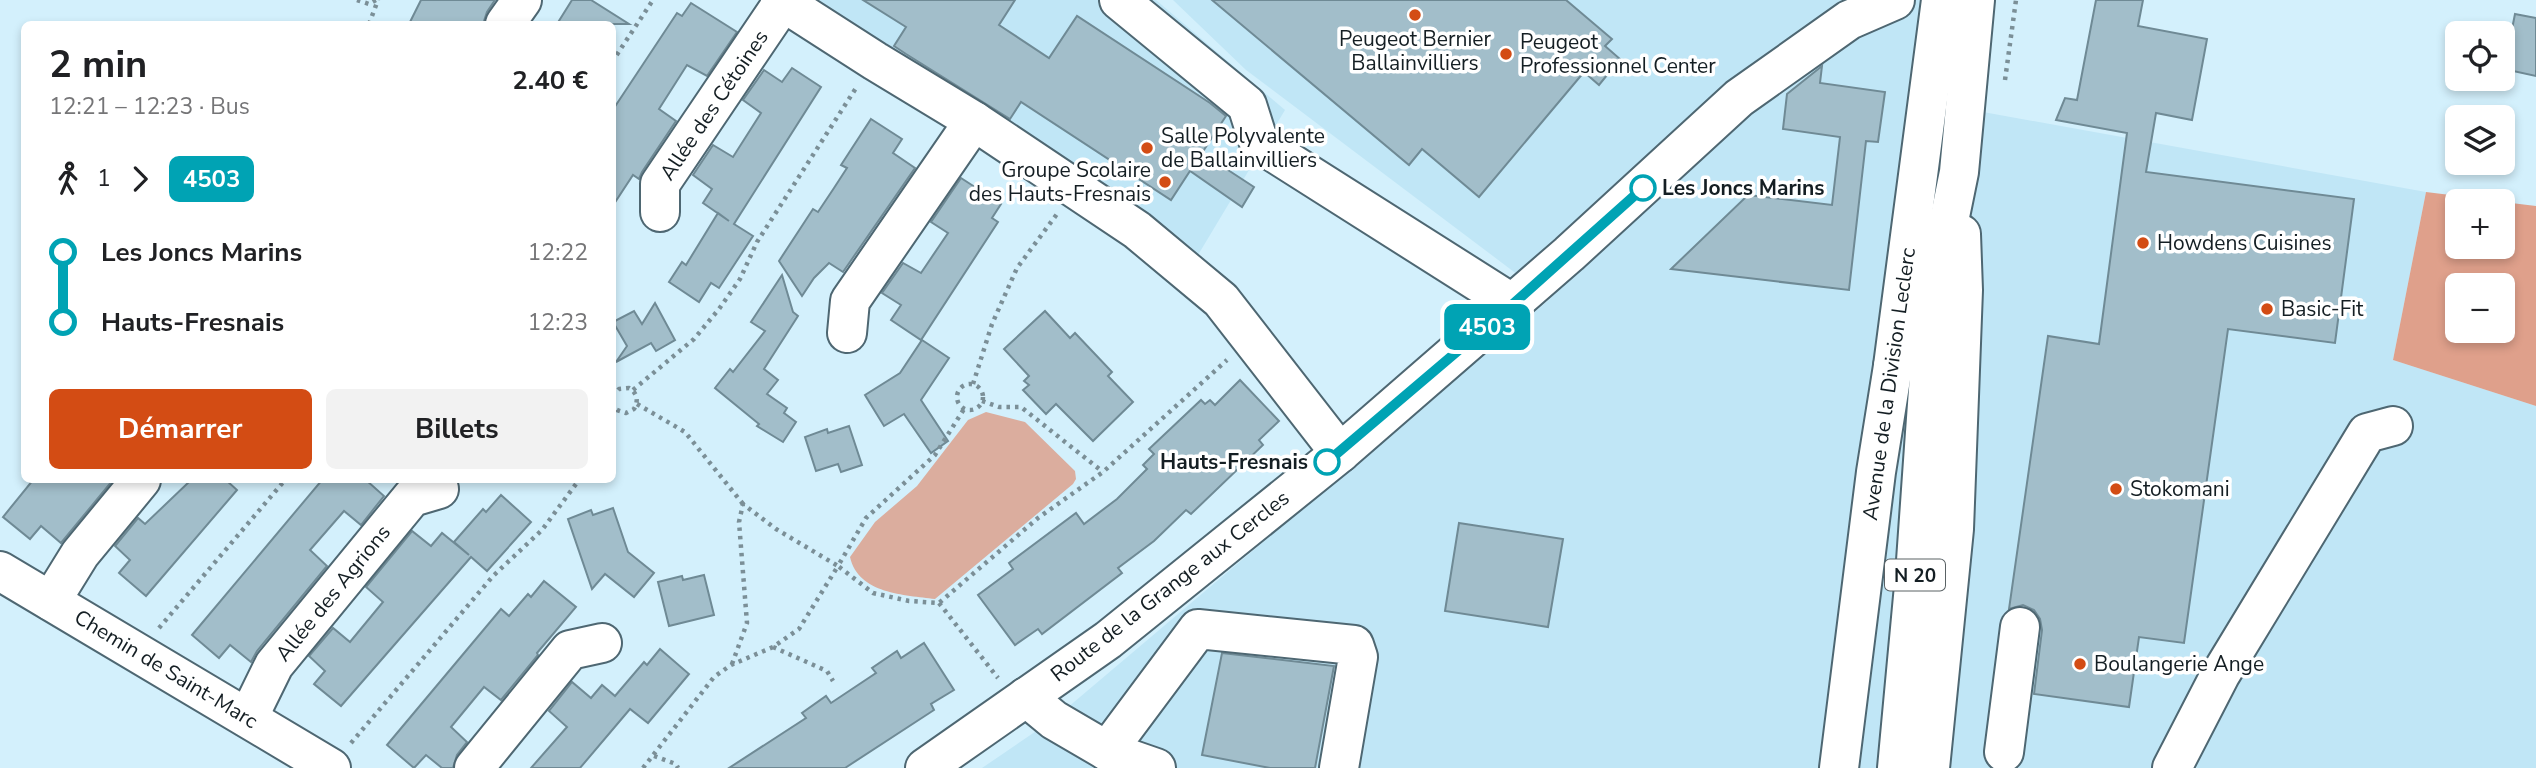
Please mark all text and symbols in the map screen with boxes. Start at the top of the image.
marker: Peugeot Bernier Ballainvilliers [1407,7,1423,23]
map controls [2445,21,2515,343]
button: locate [2445,21,2515,91]
street label: Allée des Cétoines [653,24,775,186]
place label: Peugeot Bernier Ballainvilliers [1339,25,1491,77]
place label: Peugeot Professionnel Center [1520,28,1716,80]
text: 2 min [49,39,147,90]
marker: Peugeot Professionnel Center [1498,46,1514,62]
text: 2.40 € [512,63,588,98]
text: 12:21 – 12:23 · Bus [49,91,250,122]
button: layers [2445,105,2515,175]
place label: Salle Polyvalente de Ballainvilliers [1161,122,1325,174]
marker: Salle Polyvalente de Ballainvilliers [1139,140,1155,156]
place label: Groupe Scolaire des Hauts-Fresnais [969,156,1151,208]
icon: walk [49,160,87,198]
icon: forward [121,160,159,198]
text: 1 [97,163,111,194]
text: 4503 [183,163,240,195]
marker: Groupe Scolaire des Hauts-Fresnais [1157,174,1173,190]
place label: Les Joncs Marins [1662,174,1825,202]
marker: Les Joncs Marins [1630,175,1656,201]
button: + [2445,189,2515,259]
place label: Howdens Cuisines [2157,229,2332,257]
text: Les Joncs Marins [101,235,302,270]
marker: Howdens Cuisines [2135,235,2151,251]
text: 12:22 [528,237,588,268]
street label: Avenue de la Division Leclerc [1856,246,1922,522]
button: − [2445,273,2515,343]
place label: Basic-Fit [2281,295,2364,323]
marker: Basic-Fit [2259,301,2275,317]
line badge: 4503 [1438,304,1536,350]
text: Hauts-Fresnais [101,305,284,340]
text: 12:23 [528,307,588,338]
text: 4503 [1458,311,1516,343]
button: Démarrer [49,389,312,469]
button: Billets [326,389,588,469]
place label: Hauts-Fresnais [1160,448,1308,476]
marker: Hauts-Fresnais [1314,449,1340,475]
place label: Stokomani [2130,475,2230,503]
marker: Stokomani [2108,481,2124,497]
street label: Route de la Grange aux Cercles [1045,484,1295,688]
street label: Allée des Agrions [269,519,397,667]
road number: N 20 [1885,560,1945,590]
street label: Chemin de Saint-Marc [69,603,263,735]
place label: Boulangerie Ange [2094,650,2264,678]
marker: Boulangerie Ange [2072,656,2088,672]

